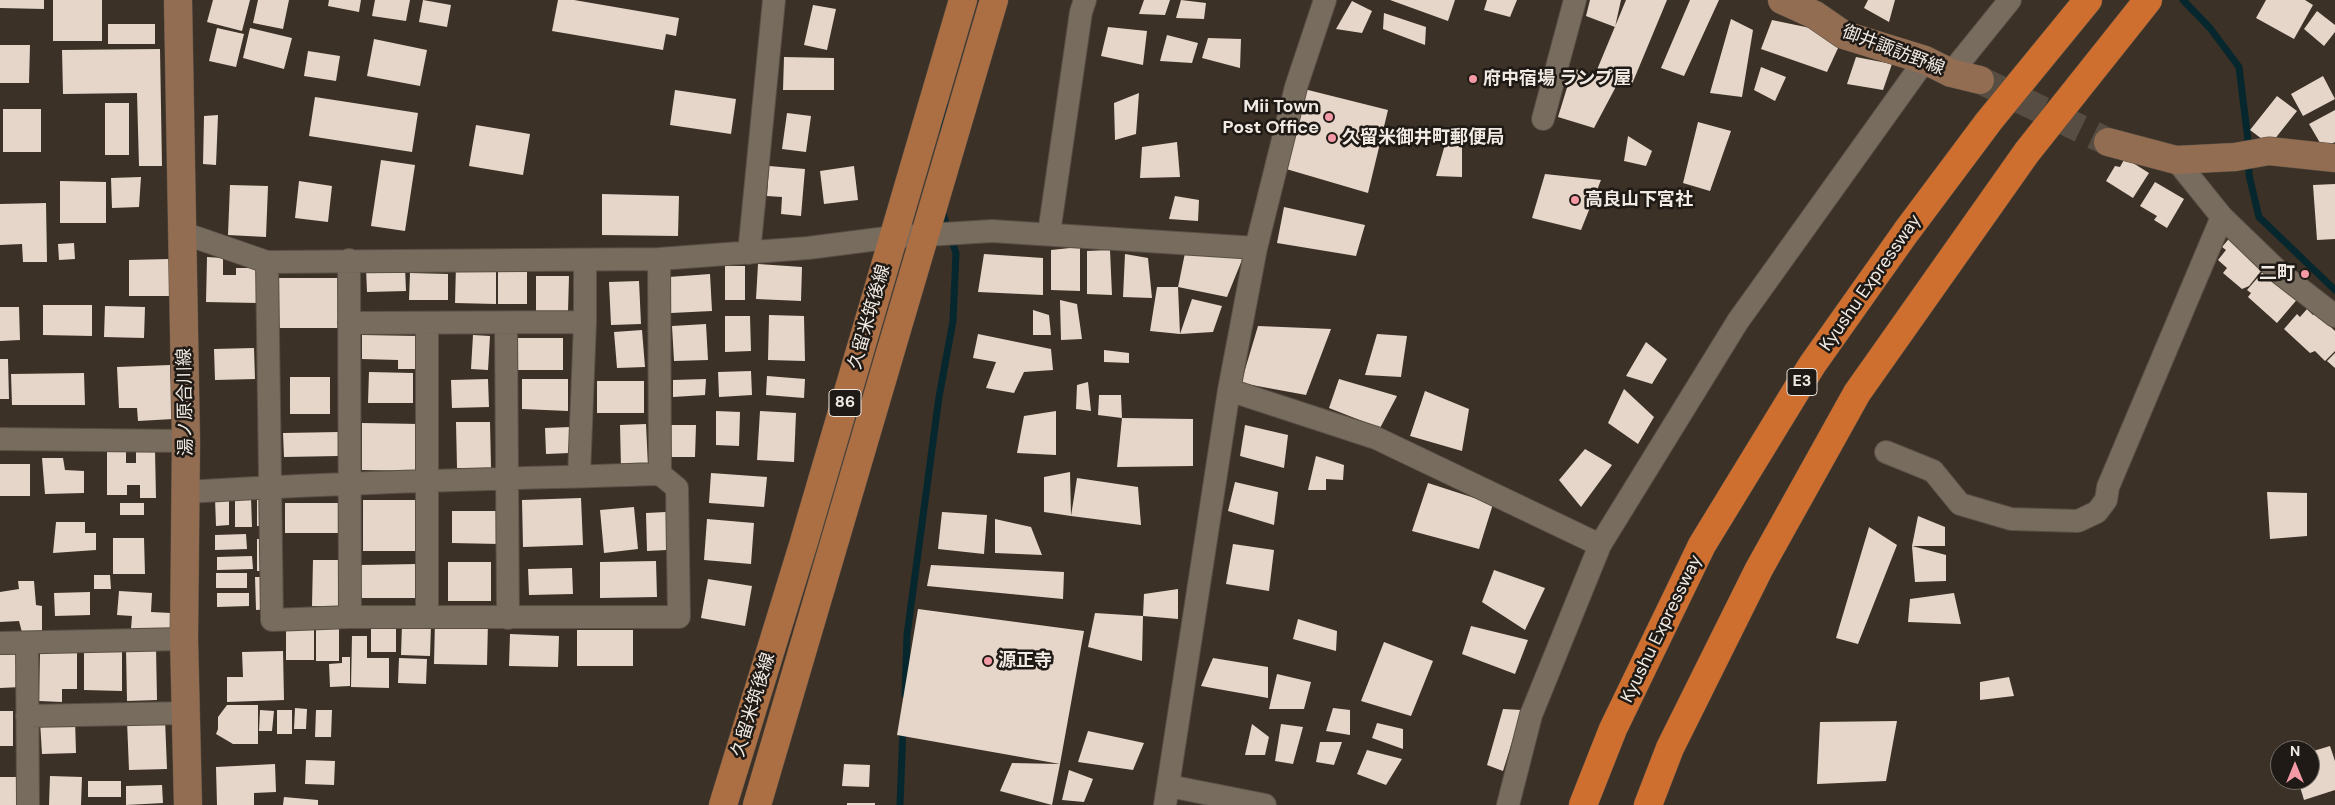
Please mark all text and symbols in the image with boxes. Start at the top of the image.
street label: 御井諏訪野線 [1839,22,1947,80]
place label: 府中宿場 ランプ屋 [1483,68,1631,90]
marker: 府中宿場 ランプ屋 [1467,73,1479,85]
place label: Mii Town Post Office [1223,96,1319,138]
marker: Mii Town Post Office [1323,111,1335,123]
place label: 久留米御井町郵便局 [1342,127,1504,149]
marker: 久留米御井町郵便局 [1326,132,1338,144]
place label: 高良山下宮社 [1585,189,1693,211]
marker: 高良山下宮社 [1569,194,1581,206]
street label: Kyushu Expressway [1816,210,1926,356]
street label: 久留米筑後線 [845,262,895,372]
place label: 二町 [2259,263,2295,285]
marker: 二町 [2299,268,2311,280]
street label: 湯ノ原合川線 [174,348,198,456]
road number: E3 [1787,368,1817,396]
road number: 86 [829,389,861,416]
street label: Kyushu Expressway [1617,551,1707,707]
street label: 久留米筑後線 [728,650,780,760]
place label: 源正寺 [998,650,1052,672]
marker: 源正寺 [982,655,994,667]
north arrow [2270,740,2320,790]
text: N [2290,742,2300,760]

